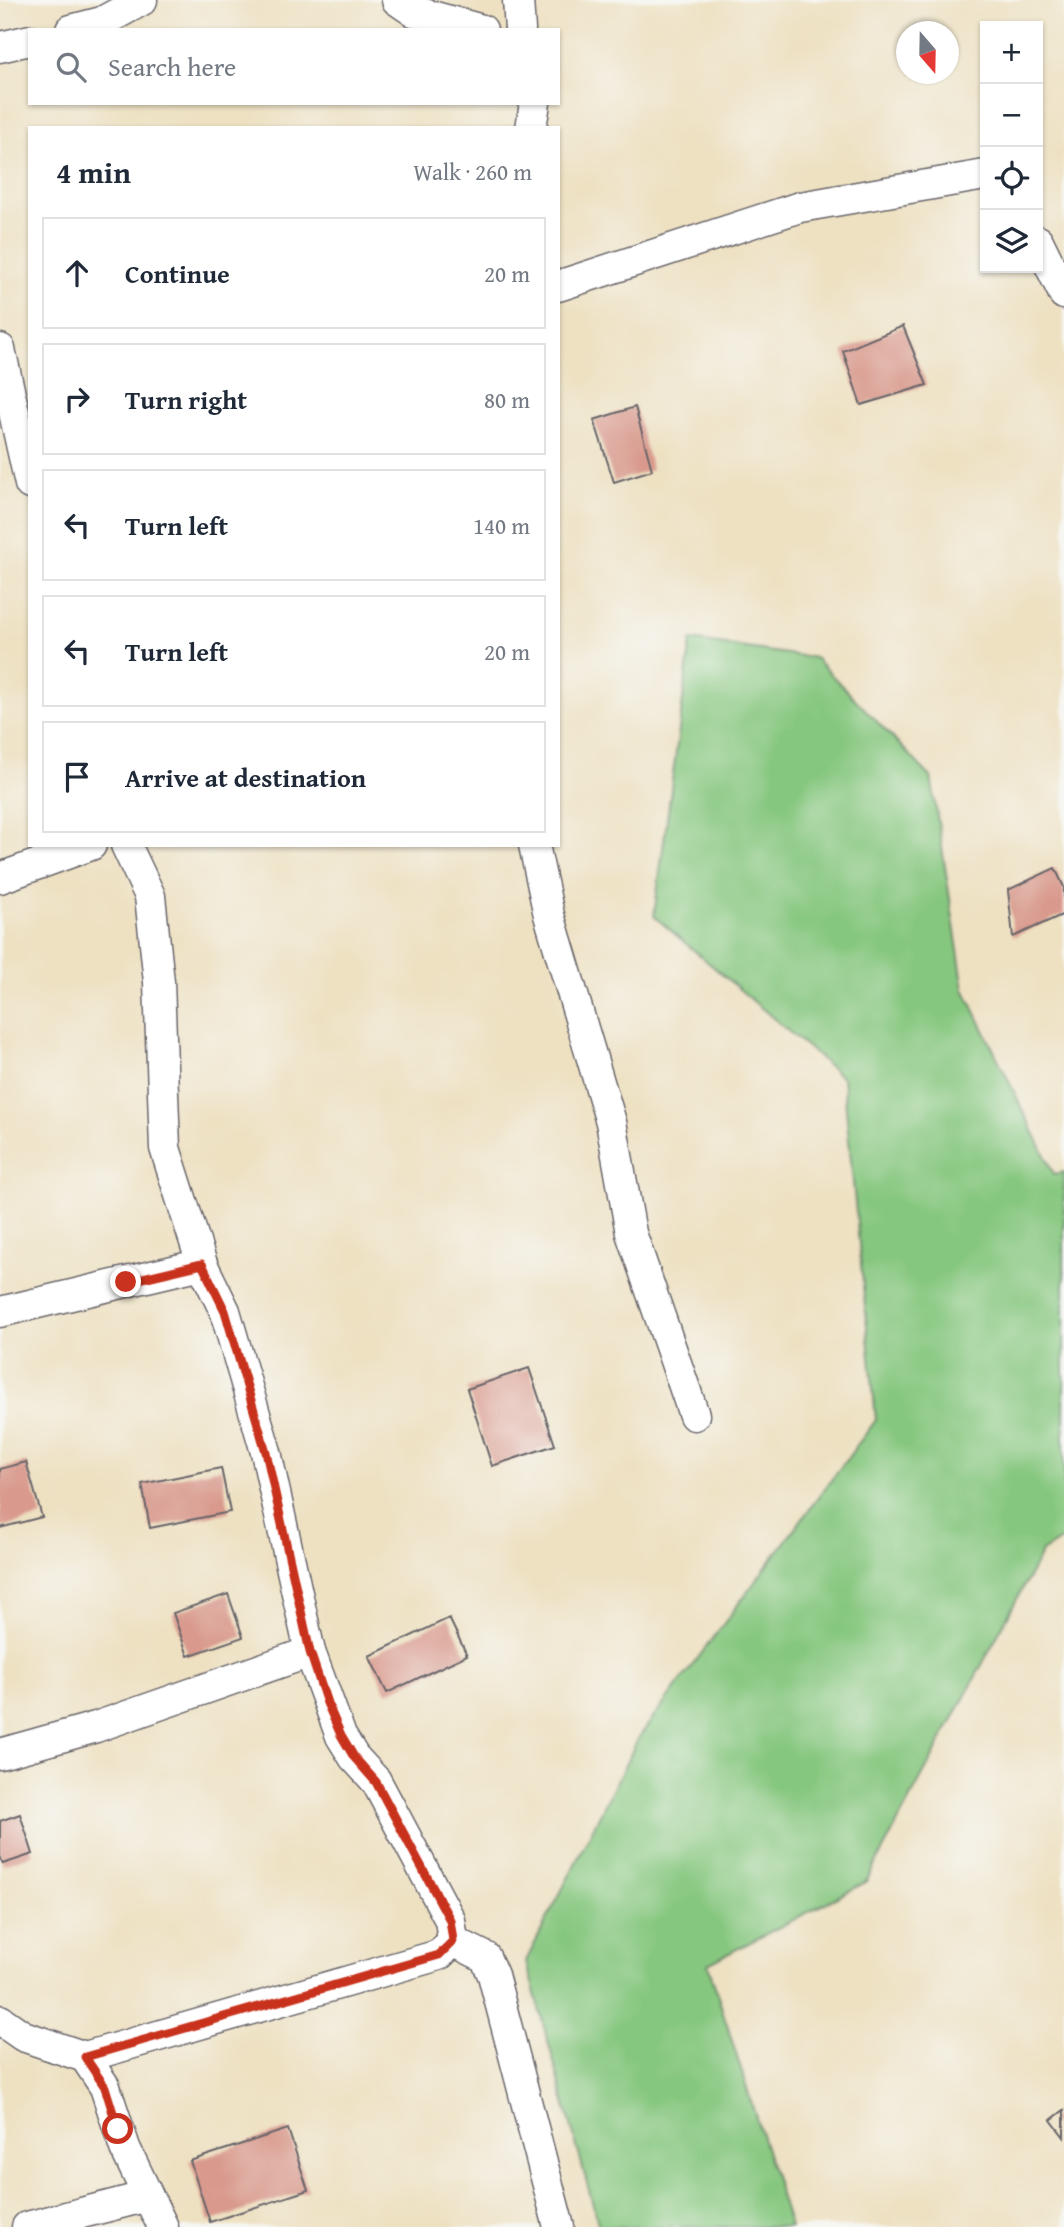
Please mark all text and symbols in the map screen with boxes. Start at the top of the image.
north arrow [896,21,959,84]
map controls [980,21,1043,273]
button: + [980,21,1043,84]
search box [28,28,560,105]
text: Search here [108,47,236,86]
icon: search [52,48,90,86]
button: − [980,84,1043,147]
button: locate [980,147,1043,210]
text: 4 min [56,150,131,194]
text: Walk · 260 m [413,155,532,188]
button: layers [980,210,1043,273]
icon: ahead [58,254,96,292]
text: Continue [125,254,230,293]
text: 20 m [484,257,530,290]
icon: right [58,380,96,418]
text: Turn right [125,380,247,419]
text: 80 m [484,383,530,416]
icon: left [58,506,96,544]
text: Turn left [125,506,228,545]
text: 140 m [473,509,530,542]
icon: left [58,632,96,670]
text: Turn left [125,632,228,671]
text: 20 m [484,635,530,668]
icon: arrive [58,758,96,796]
text: Arrive at destination [125,758,366,797]
route end [110,1266,141,1297]
route start [102,2113,133,2144]

